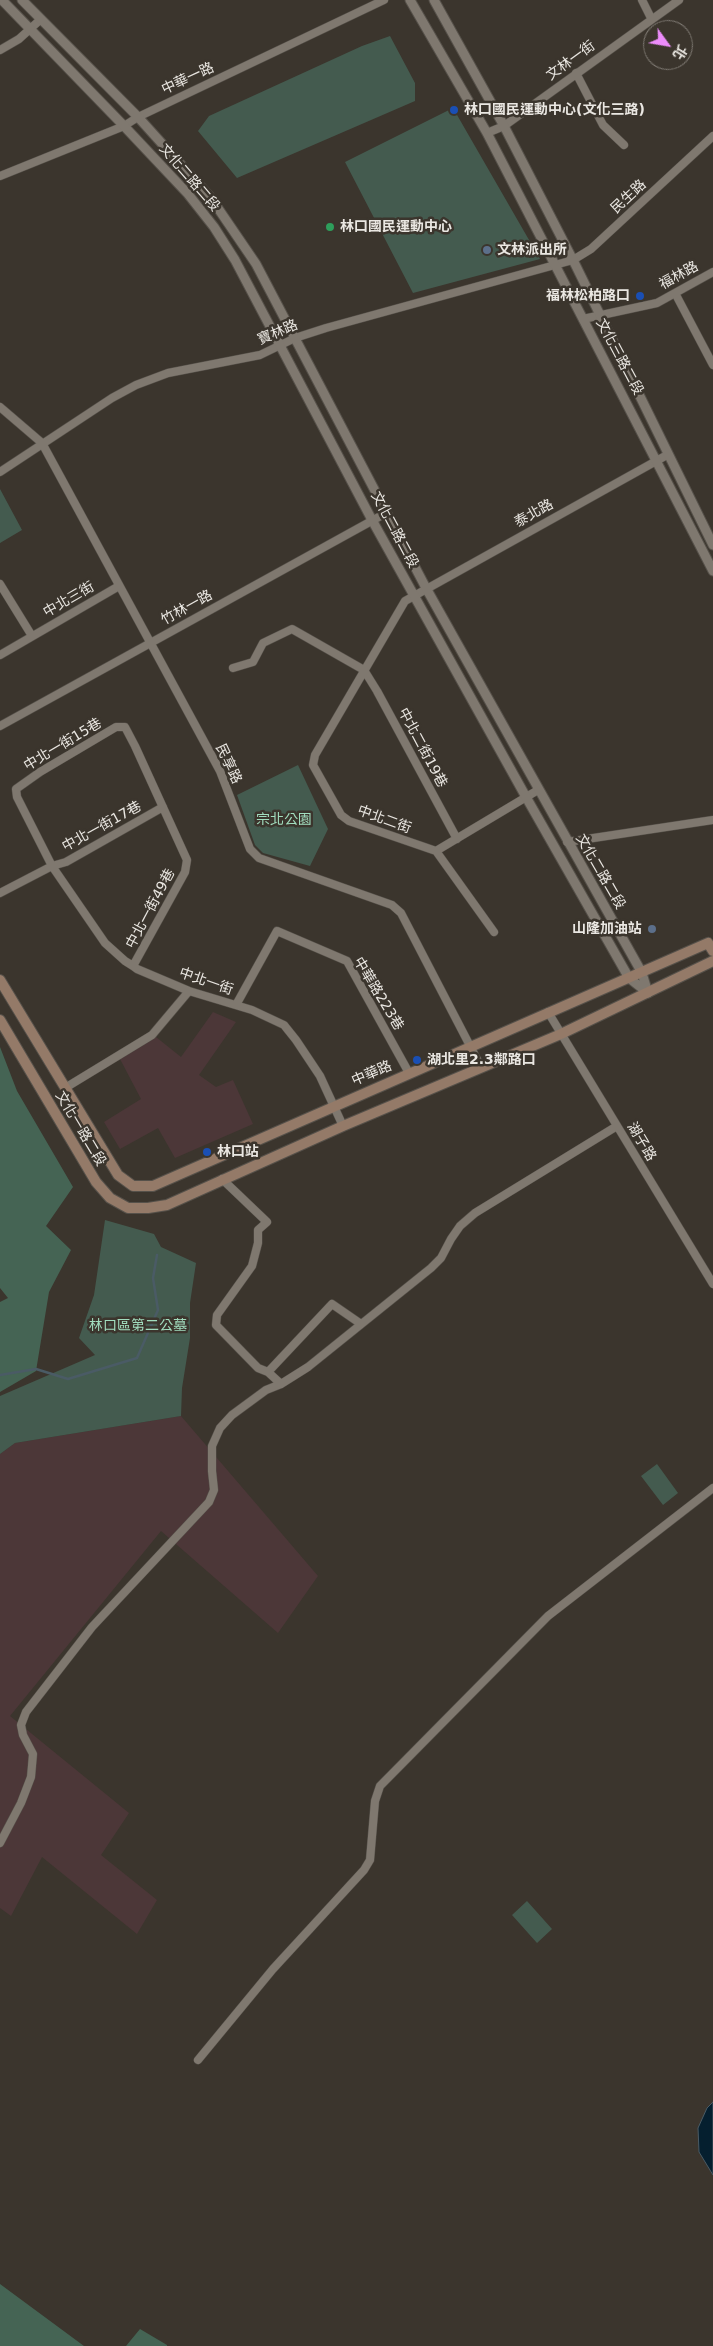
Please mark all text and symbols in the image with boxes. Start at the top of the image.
north arrow [643,20,693,70]
street label: 文林一街 [543,38,599,84]
text: 北 [669,42,690,63]
street label: 中華一路 [159,60,217,98]
place label: 林口國民運動中心(文化三路) [464,102,645,118]
marker: 林口國民運動中心(文化三路) [448,104,460,116]
street label: 文化二路二段 [155,141,223,215]
street label: 民生路 [608,177,650,217]
place label: 林口國民運動中心 [340,219,452,235]
marker: 林口國民運動中心 [324,221,336,233]
place label: 文林派出所 [497,242,567,258]
marker: 文林派出所 [481,244,493,256]
street label: 福林路 [657,258,701,294]
place label: 福林松柏路口 [546,288,630,304]
marker: 福林松柏路口 [634,290,646,302]
street label: 文化三路二段 [592,316,646,398]
street label: 寶林路 [255,317,301,349]
street label: 文化二路二段 [367,489,421,571]
street label: 泰北路 [512,496,556,532]
street label: 中北三街 [41,579,97,621]
street label: 竹林一路 [158,587,216,629]
street label: 中北二街19巷 [394,705,450,791]
street label: 中北一街15巷 [21,715,105,775]
street label: 民享路 [212,741,244,787]
street label: 中北一街17巷 [60,798,144,856]
street label: 中北二街 [355,803,413,837]
park label: 宗北公園 [256,812,312,828]
street label: 文化二路二段 [572,831,628,913]
street label: 中北一街49巷 [123,866,179,952]
place label: 山隆加油站 [572,921,642,937]
marker: 山隆加油站 [646,923,658,935]
street label: 中華路223巷 [349,954,407,1034]
street label: 中北一街 [177,965,235,999]
place label: 湖北里2.3鄰路口 [427,1052,536,1068]
marker: 湖北里2.3鄰路口 [411,1054,423,1066]
street label: 中華路 [349,1058,395,1090]
street label: 文化一路二段 [51,1089,109,1169]
street label: 湖子路 [623,1120,659,1164]
place label: 林口站 [217,1144,259,1160]
marker: 林口站 [201,1146,213,1158]
park label: 林口區第二公墓 [89,1318,187,1334]

